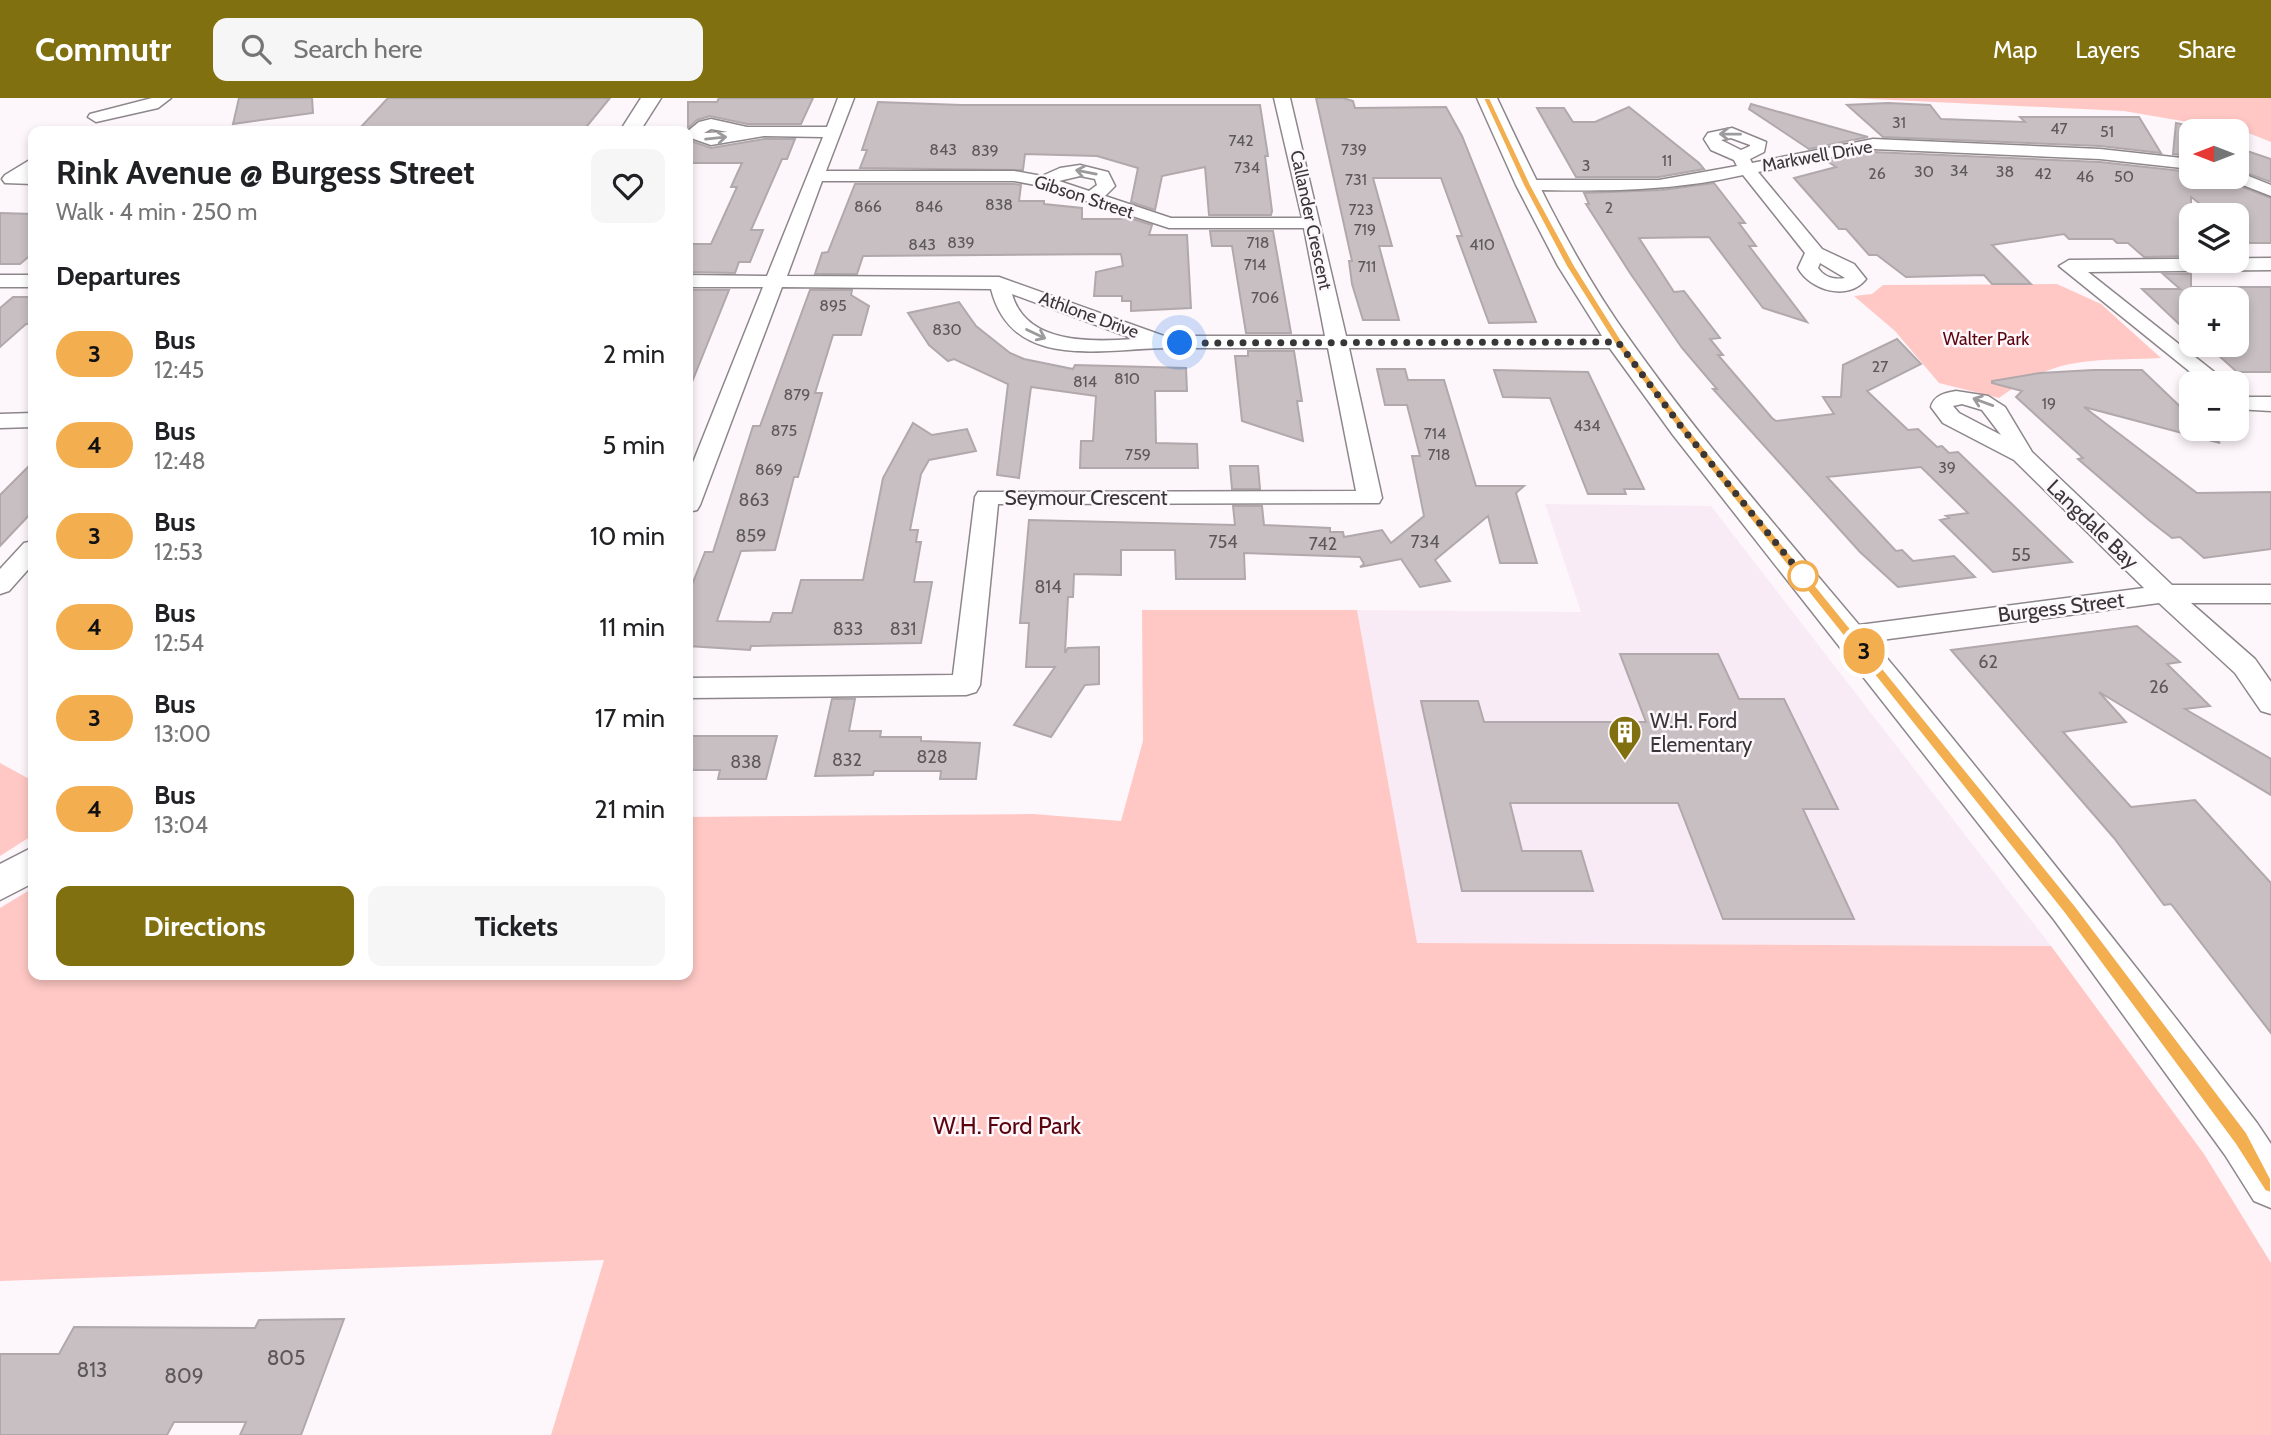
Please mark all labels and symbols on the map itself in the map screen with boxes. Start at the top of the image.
house number: 31 [1892,113,1906,132]
house number: 47 [2050,119,2068,138]
north arrow [2179,119,2249,189]
house number: 51 [2100,122,2114,141]
one-way arrow [1719,128,1742,141]
one-way arrow [704,131,727,144]
house number: 742 [1228,131,1254,150]
street label: Markwell Drive [1760,135,1874,177]
house number: 843 [929,140,957,159]
house number: 739 [1341,140,1367,159]
house number: 839 [971,141,999,160]
street label: Callander Crescent [1285,148,1337,292]
house number: 11 [1662,151,1672,170]
house number: 3 [1582,156,1590,175]
house number: 734 [1234,158,1260,177]
house number: 34 [1950,161,1968,180]
house number: 30 [1914,162,1934,181]
house number: 38 [1996,162,2014,181]
house number: 26 [1868,164,1886,183]
house number: 42 [2034,164,2052,183]
one-way arrow [1075,165,1098,179]
house number: 46 [2076,167,2094,186]
house number: 50 [2114,167,2134,186]
house number: 731 [1345,170,1367,189]
street label: Gibson Street [1031,171,1137,223]
house number: 838 [985,195,1013,214]
house number: 866 [854,197,882,216]
house number: 846 [915,197,943,216]
house number: 2 [1605,198,1613,217]
house number: 723 [1348,200,1374,219]
house number: 719 [1354,220,1376,239]
house number: 839 [947,233,975,252]
house number: 718 [1247,233,1269,252]
house number: 843 [908,235,936,254]
house number: 410 [1469,235,1495,254]
house number: 714 [1244,255,1266,274]
house number: 711 [1358,257,1376,276]
street label: Athlone Drive [1036,287,1142,343]
house number: 706 [1251,288,1279,307]
house number: 895 [819,296,847,315]
house number: 830 [932,320,962,339]
your location [1162,325,1197,360]
one-way arrow [1025,328,1046,341]
park label: Walter Park [1943,328,2030,350]
house number: 27 [1872,357,1888,376]
house number: 810 [1114,369,1140,388]
house number: 814 [1073,372,1097,391]
house number: 879 [784,385,810,404]
house number: 19 [2042,394,2056,413]
one-way arrow [1972,395,1994,408]
house number: 434 [1573,416,1601,435]
house number: 875 [771,421,797,440]
house number: 714 [1424,424,1446,443]
house number: 759 [1125,445,1151,464]
house number: 718 [1428,445,1450,464]
house number: 39 [1938,458,1956,477]
house number: 869 [755,460,783,479]
street label: Langdale Bay [2042,474,2144,574]
street label: Seymour Crescent [1004,485,1168,510]
house number: 863 [739,489,769,511]
house number: 859 [736,525,766,547]
house number: 754 [1208,531,1238,553]
house number: 734 [1410,531,1440,553]
house number: 742 [1309,533,1337,555]
house number: 55 [2011,544,2031,566]
unlabelled marker [1788,561,1818,591]
house number: 814 [1034,576,1062,598]
street label: Burgess Street [1996,587,2126,627]
house number: 833 [833,618,863,640]
house number: 831 [890,618,916,640]
line badge: 3 [1841,628,1887,674]
house number: 62 [1978,651,1998,673]
house number: 26 [2149,676,2169,698]
place label: W.H. Ford Elementary [1650,708,1753,757]
building icon: W.H. Ford Elementary [1606,713,1644,762]
house number: 828 [916,746,948,768]
house number: 832 [832,749,862,771]
house number: 838 [730,751,762,773]
park label: W.H. Ford Park [933,1111,1081,1140]
house number: 805 [267,1345,305,1370]
house number: 813 [77,1357,107,1382]
house number: 809 [164,1363,204,1388]

